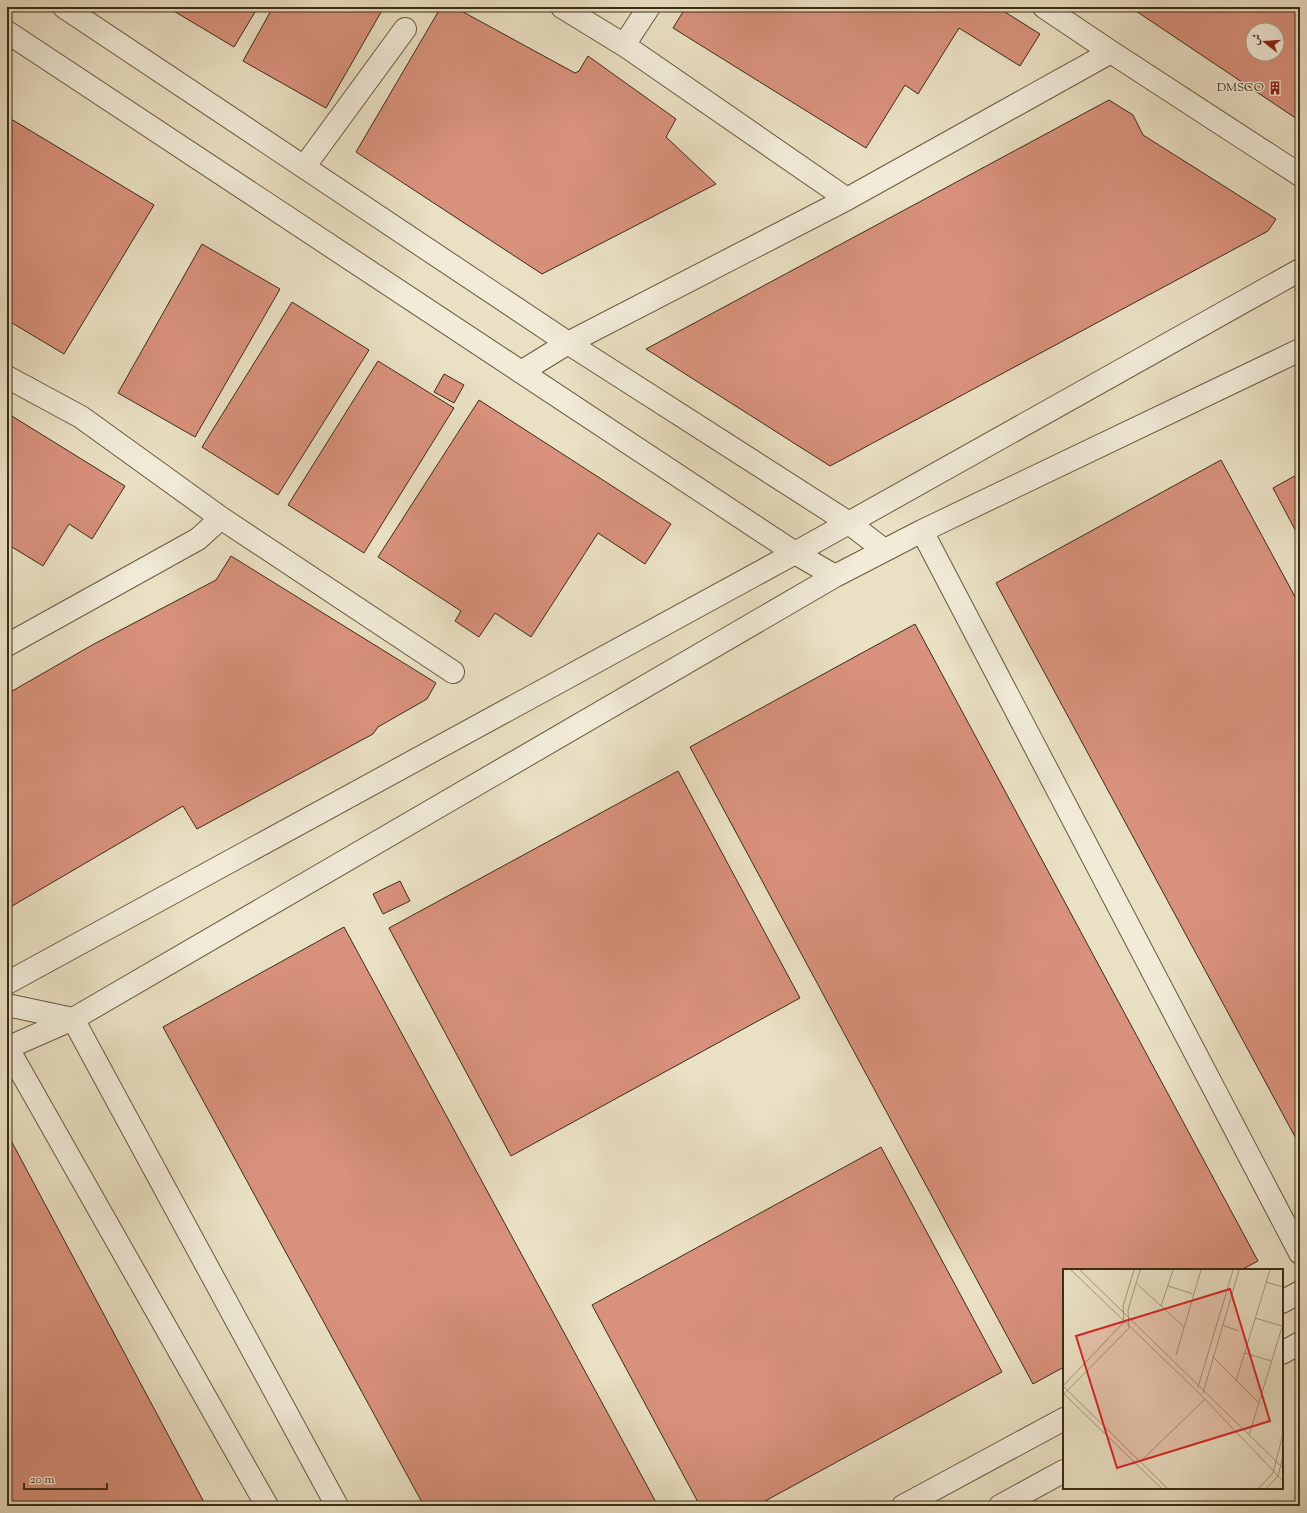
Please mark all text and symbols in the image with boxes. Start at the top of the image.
north arrow [1245,22,1285,62]
text: ش [1247,32,1266,47]
place label: DMSCO [1217,79,1264,97]
building icon: DMSCO [1267,80,1283,96]
inset map [1063,1269,1283,1489]
scale bar [24,1465,107,1491]
text: 20 m [30,1471,55,1489]

